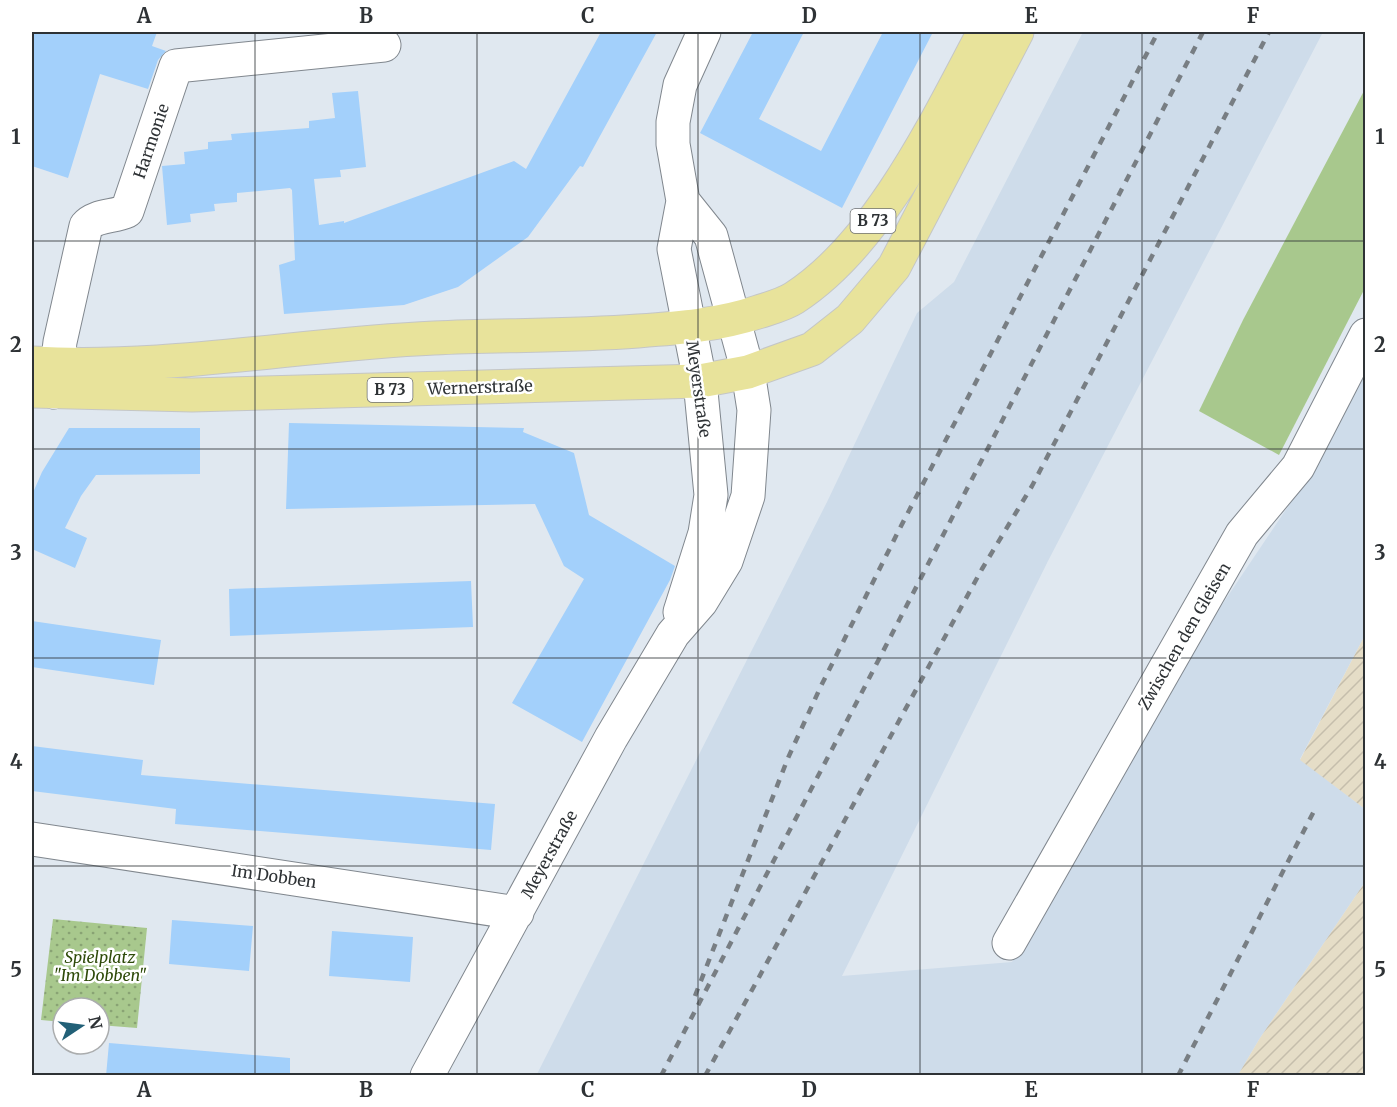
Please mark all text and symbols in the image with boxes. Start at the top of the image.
text: A [136,3,152,28]
text: B [359,3,373,28]
text: C [581,3,595,28]
text: D [801,3,817,28]
text: E [1024,3,1038,28]
text: F [1247,3,1260,28]
street label: Harmonie [129,101,173,181]
text: 1 [11,124,21,149]
text: 1 [1375,124,1385,149]
road number: B 73 [850,209,896,233]
text: 2 [10,332,22,357]
text: 2 [1374,332,1386,357]
street label: Meyerstraße [682,339,716,439]
street label: Wernerstraße [426,375,533,399]
road number: B 73 [368,378,412,402]
text: 3 [10,540,22,565]
text: 3 [1374,540,1386,565]
street label: Zwischen den Gleisen [1134,558,1235,713]
text: 4 [10,749,23,774]
text: 4 [1374,749,1387,774]
street label: Meyerstraße [517,807,581,901]
street label: Im Dobben [230,860,318,892]
park label: Spielplatz "Im Dobben" [53,947,147,985]
text: 5 [10,957,22,982]
text: 5 [1374,957,1386,982]
north arrow [51,996,111,1056]
text: N [84,1014,107,1031]
text: A [136,1077,152,1102]
text: B [359,1077,373,1102]
text: C [581,1077,595,1102]
text: D [801,1077,817,1102]
text: E [1024,1077,1038,1102]
text: F [1247,1077,1260,1102]

